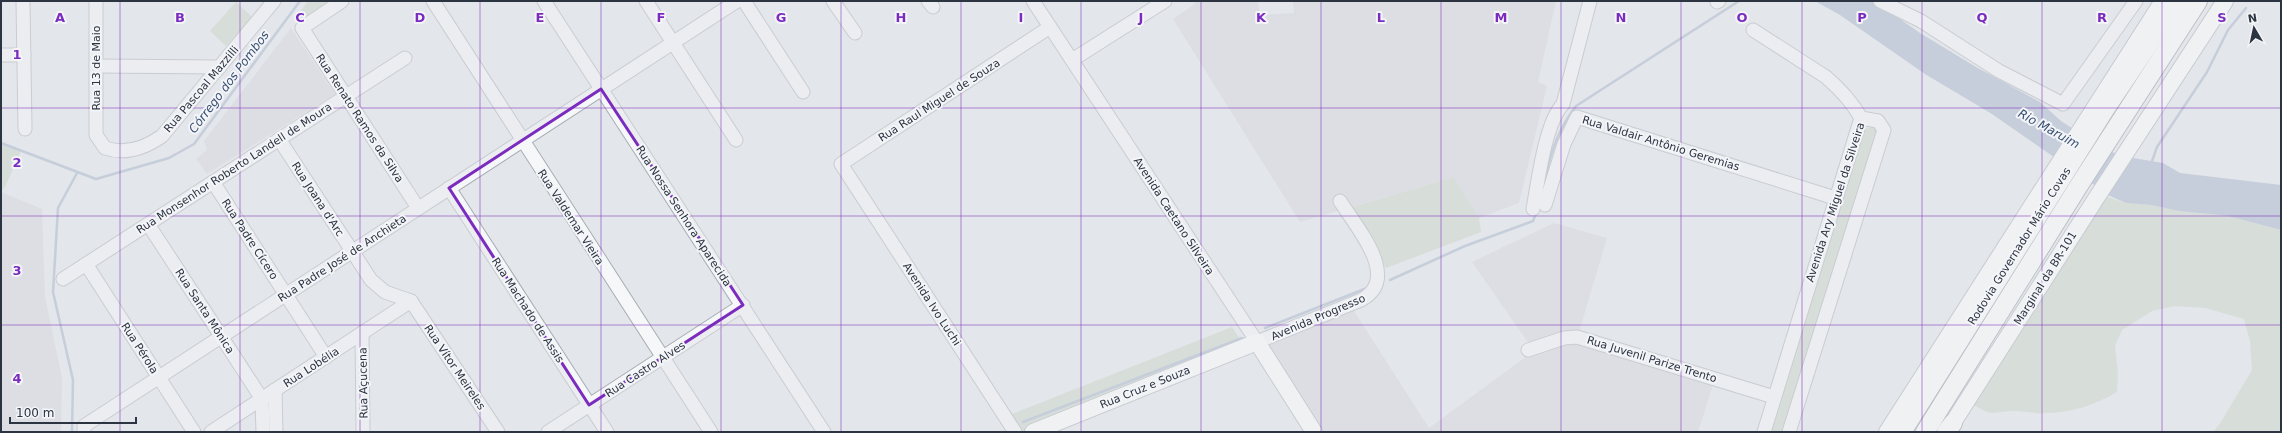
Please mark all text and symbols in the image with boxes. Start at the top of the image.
north arrow [2234,8,2274,48]
text: A [55,10,65,25]
text: B [175,10,185,25]
text: C [295,10,305,25]
text: D [415,10,426,25]
text: E [536,10,544,25]
text: F [657,10,665,25]
text: G [776,10,786,25]
text: H [896,10,906,25]
text: I [1019,10,1023,25]
text: J [1138,10,1143,25]
text: K [1256,10,1267,25]
text: L [1377,10,1385,25]
text: M [1495,10,1507,25]
text: N [1616,10,1626,25]
text: O [1736,10,1748,25]
text: P [1857,10,1867,25]
text: Q [1976,10,1988,25]
text: R [2097,10,2107,25]
text: S [2217,10,2227,25]
text: N [2247,11,2258,26]
street label: Rua 13 de Maio [90,25,103,111]
water label: Córrego dos Pombos [186,28,272,136]
street label: Rua Pascoal Mazzilli [161,43,241,135]
text: 1 [12,47,22,62]
street label: Rua Renato Ramos da Silva [313,51,406,185]
street label: Rua Raul Miguel de Souza [876,56,1002,145]
street label: Rua Monsenhor Roberto Landell de Moura [134,100,334,237]
water label: Rio Maruim [2016,106,2082,152]
street label: Rua Valdair Antônio Geremias [1581,113,1741,174]
street label: Avenida Ary Miguel da Silveira [1803,121,1867,284]
street label: Rua Nossa Senhora Aparecida [633,143,734,289]
text: 2 [12,155,22,170]
street label: Avenida Caetano Silveira [1131,155,1216,277]
street label: Rua Joana d'Arc [289,160,346,239]
street label: Rodovia Governador Mário Covas [1965,165,2074,327]
street label: Rua Valdemar Vieira [535,167,606,268]
street label: Rua Padre Cícero [219,197,281,282]
street label: Rua Padre José de Anchieta [276,212,409,305]
street label: Marginal da BR-101 [2011,229,2079,327]
street label: Rua Machado de Assis [489,255,567,365]
street label: Avenida Ivo Luchi [900,260,963,348]
text: 3 [12,263,22,278]
street label: Rua Santa Mônica [172,266,237,356]
street label: Avenida Progresso [1269,292,1367,343]
street label: Rua Pérola [118,320,161,376]
street label: Rua Vítor Meireles [421,322,488,413]
street label: Rua Juvenil Parize Trento [1585,334,1719,386]
street label: Rua Castro Alves [603,339,688,400]
street label: Rua Lobélia [281,345,341,390]
street label: Rua Açucena [356,347,371,419]
street label: Rua Cruz e Souza [1098,363,1192,412]
text: 4 [12,371,22,386]
scale bar [10,399,136,425]
text: 100 m [16,406,54,420]

